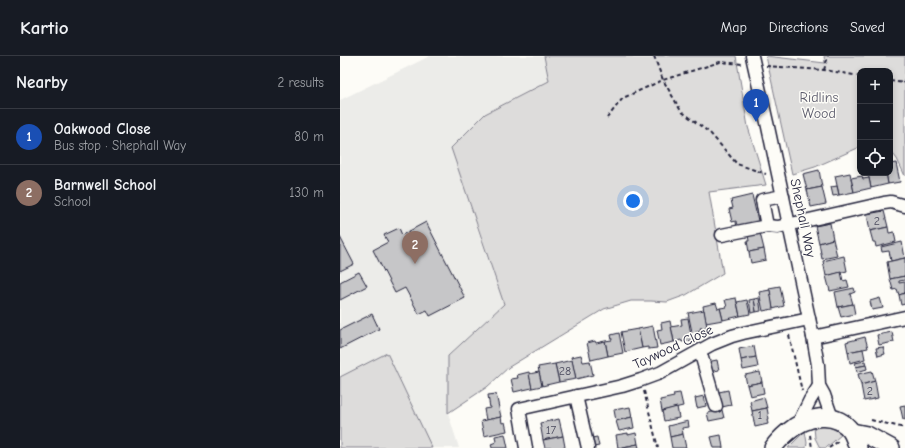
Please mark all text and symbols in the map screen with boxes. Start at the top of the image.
text: Kartio [20,17,69,39]
text: Map [720,19,747,36]
text: Directions [769,19,828,36]
text: Saved [850,19,885,36]
map controls [857,68,893,176]
button: + [857,68,893,104]
text: Nearby [16,73,67,92]
text: 2 results [277,75,324,90]
pin: 1 [743,89,769,122]
park label: Ridlins Wood [800,89,839,122]
button: − [857,104,893,140]
text: Oakwood Close [54,120,151,138]
text: 1 [26,129,32,144]
text: 80 m [294,129,324,144]
text: Bus stop · Shephall Way [54,138,186,153]
button: locate [857,140,893,176]
text: Barnwell School [54,176,156,194]
street label: Shephall Way [786,177,820,260]
text: 2 [26,185,32,200]
text: 130 m [289,185,324,200]
your location [623,191,643,211]
text: School [54,194,91,209]
house number: 2 [874,214,880,228]
pin: 2 [402,231,428,264]
street label: Taywood Close [630,321,716,373]
house number: 28 [559,364,571,378]
house number: 2 [867,384,873,398]
house number: 1 [758,408,763,422]
house number: 17 [546,423,557,437]

